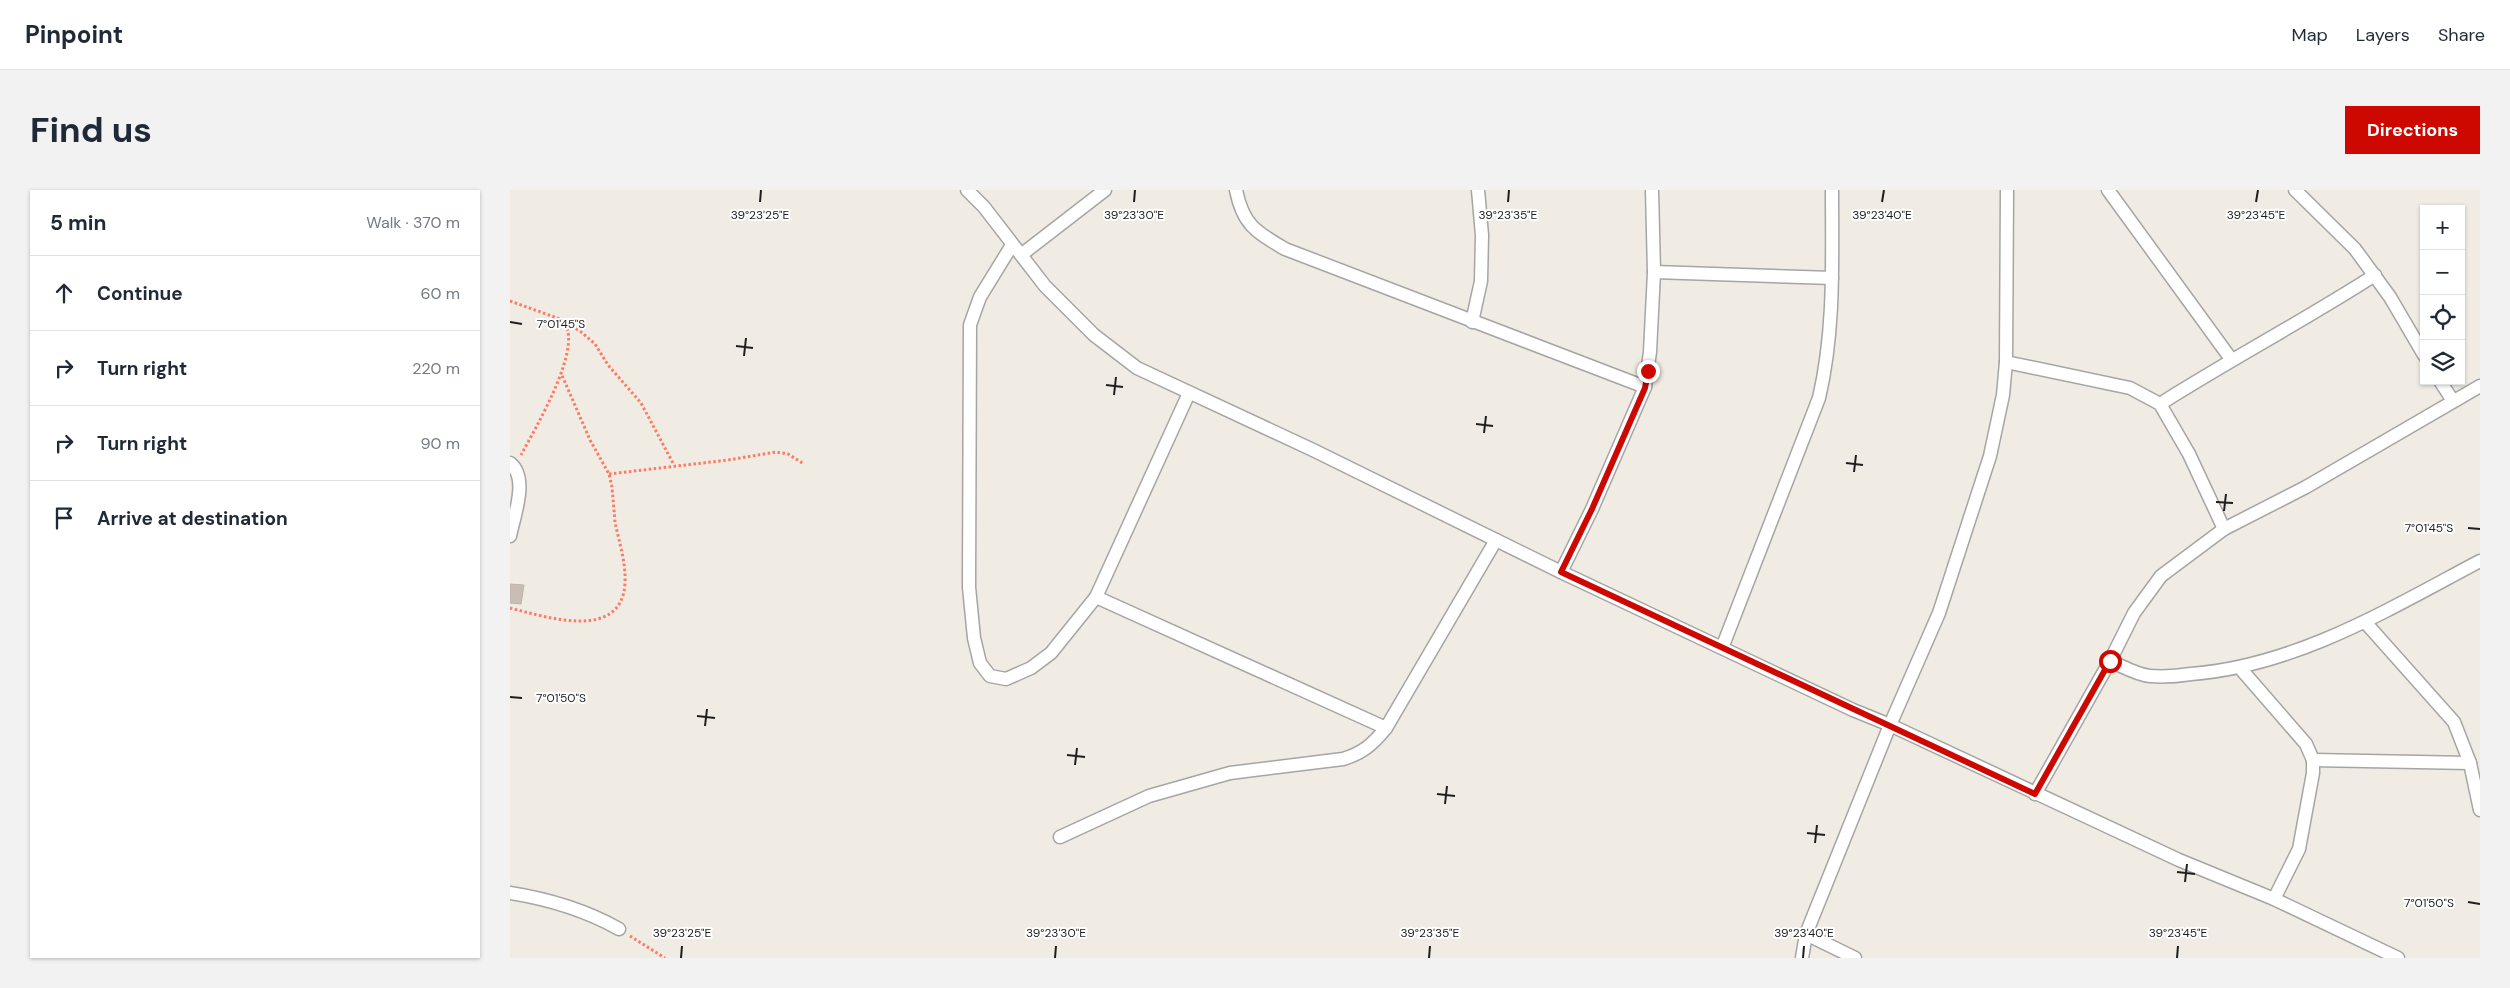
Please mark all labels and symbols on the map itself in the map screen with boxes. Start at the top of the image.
text: 39°23'25"E [731,207,790,223]
text: 39°23'30"E [1104,207,1164,223]
text: 39°23'35"E [1479,207,1538,223]
text: 39°23'40"E [1852,207,1912,223]
text: 39°23'45"E [2227,207,2285,223]
text: 7°01'45"S [537,316,585,332]
route end [1637,360,1660,383]
text: 7°01'45"S [2405,520,2453,536]
route start [2099,650,2122,673]
text: 7°01'50"S [536,690,586,706]
text: 7°01'50"S [2404,895,2454,911]
text: 39°23'25"E [653,925,712,941]
text: 39°23'30"E [1026,925,1086,941]
text: 39°23'35"E [1401,925,1460,941]
text: 39°23'40"E [1774,925,1834,941]
text: 39°23'45"E [2149,925,2207,941]

